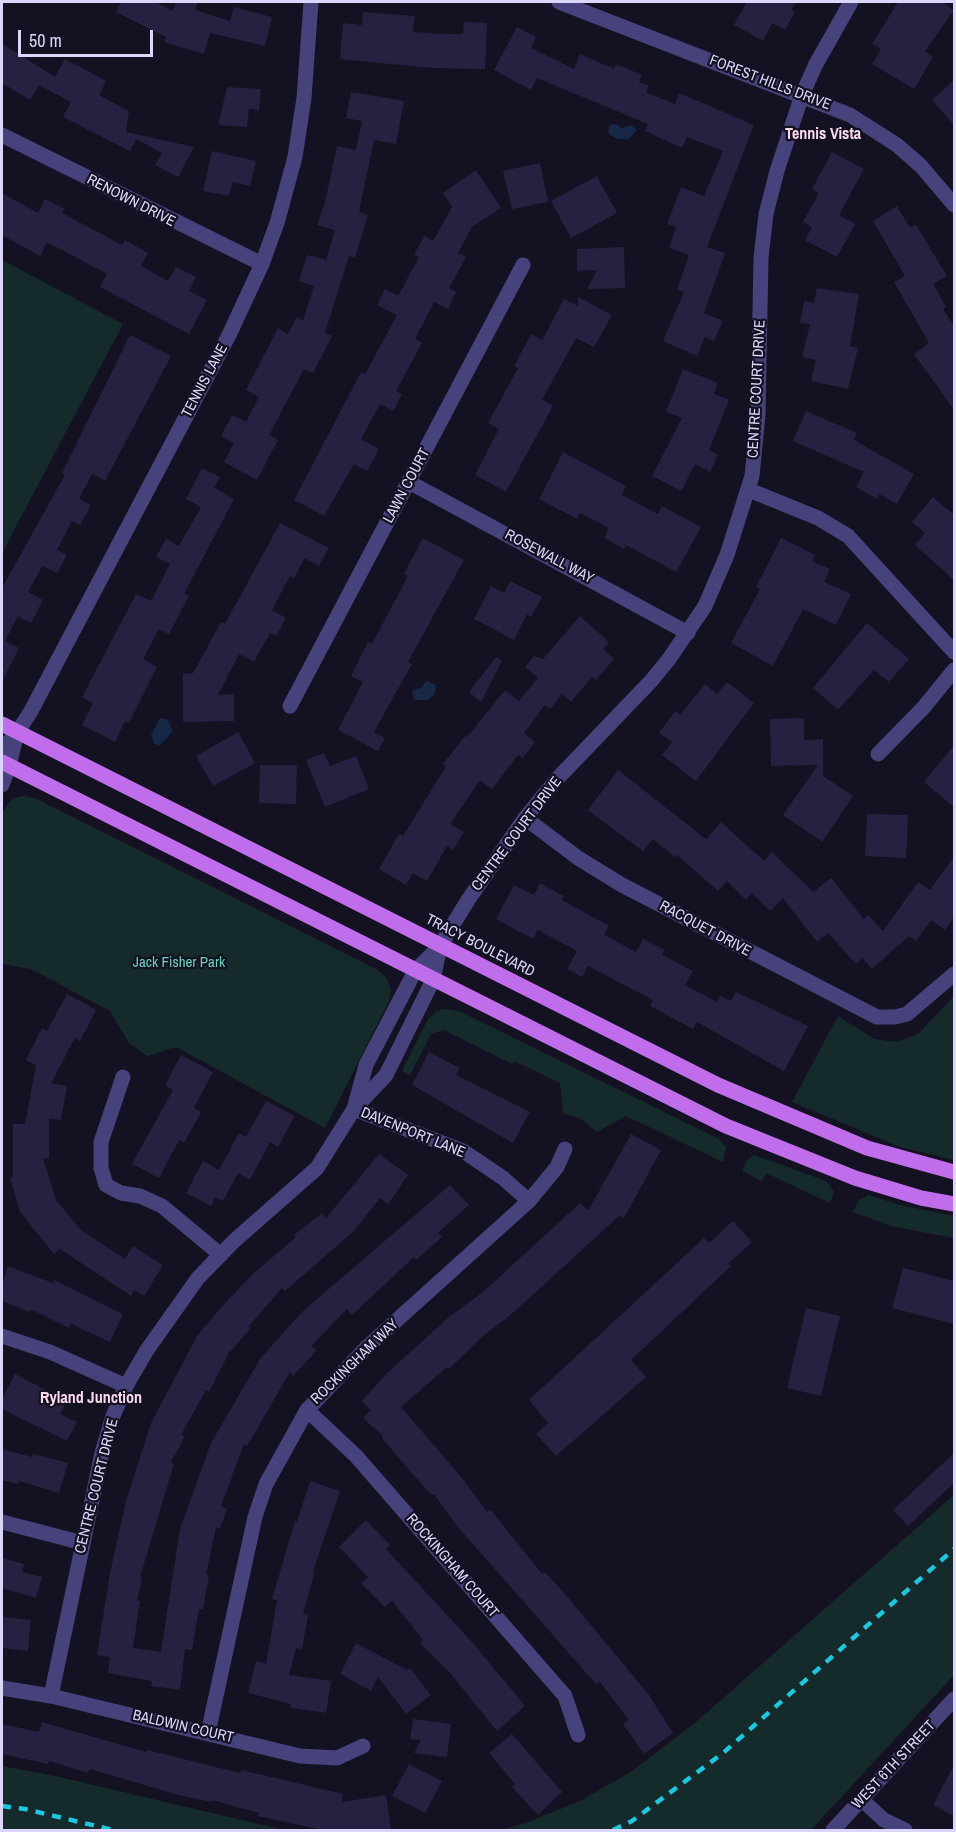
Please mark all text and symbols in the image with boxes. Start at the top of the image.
scale bar [21,18,156,56]
text: 50 m [29,28,62,53]
street label: FOREST HILLS DRIVE [707,52,833,114]
district label: Tennis Vista [785,125,861,145]
street label: RENOWN DRIVE [84,171,178,231]
street label: CENTRE COURT DRIVE [744,319,770,459]
street label: TENNIS LANE [178,341,232,421]
street label: LAWN COURT [380,446,434,526]
street label: ROSEWALL WAY [502,526,596,588]
street label: CENTRE COURT DRIVE [468,773,566,895]
street label: RACQUET DRIVE [656,897,754,961]
street label: TRACY BOULEVARD [422,911,538,981]
park label: Jack Fisher Park [133,954,225,972]
street label: DAVENPORT LANE [358,1104,468,1162]
street label: ROCKINGHAM WAY [307,1316,403,1408]
district label: Ryland Junction [40,1389,142,1409]
street label: CENTRE COURT DRIVE [72,1417,122,1555]
street label: ROCKINGHAM COURT [402,1510,502,1622]
street label: BALDWIN COURT [131,1707,235,1747]
street label: WEST 6TH STREET [848,1717,940,1813]

